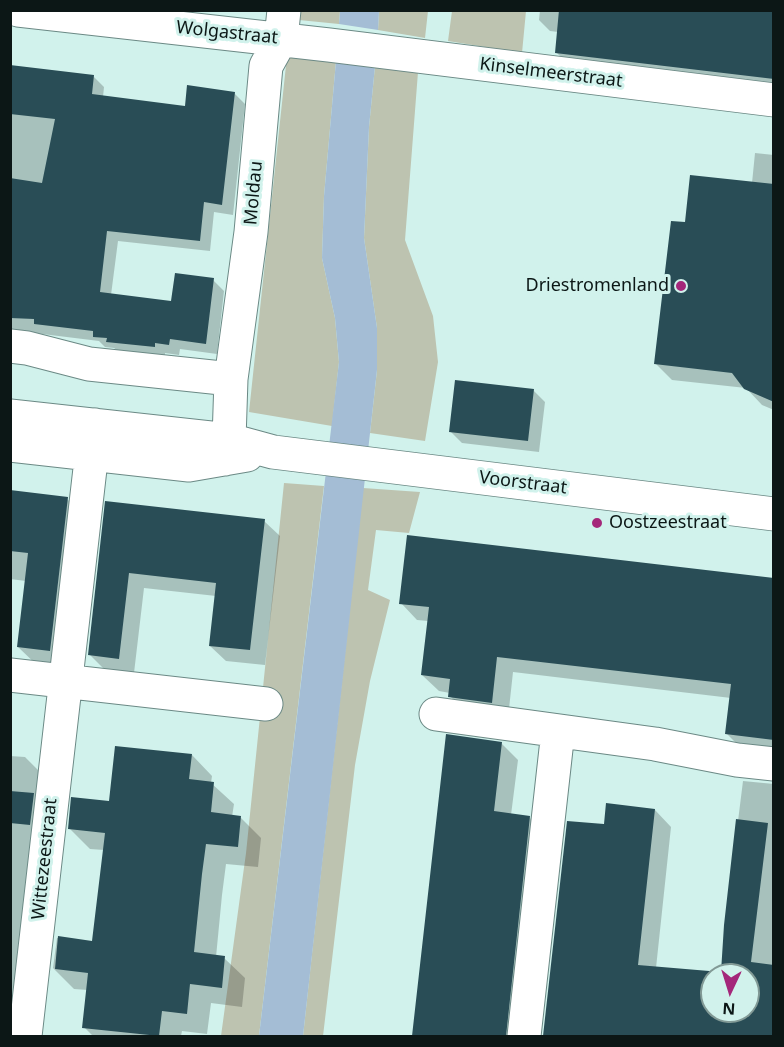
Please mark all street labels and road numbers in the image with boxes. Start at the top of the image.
street label: Wolgastraat [175,17,279,49]
street label: Kinselmeerstraat [478,54,624,92]
street label: Moldau [240,160,268,226]
street label: Voorstraat [478,467,568,499]
street label: Wittezeestraat [28,797,62,921]

